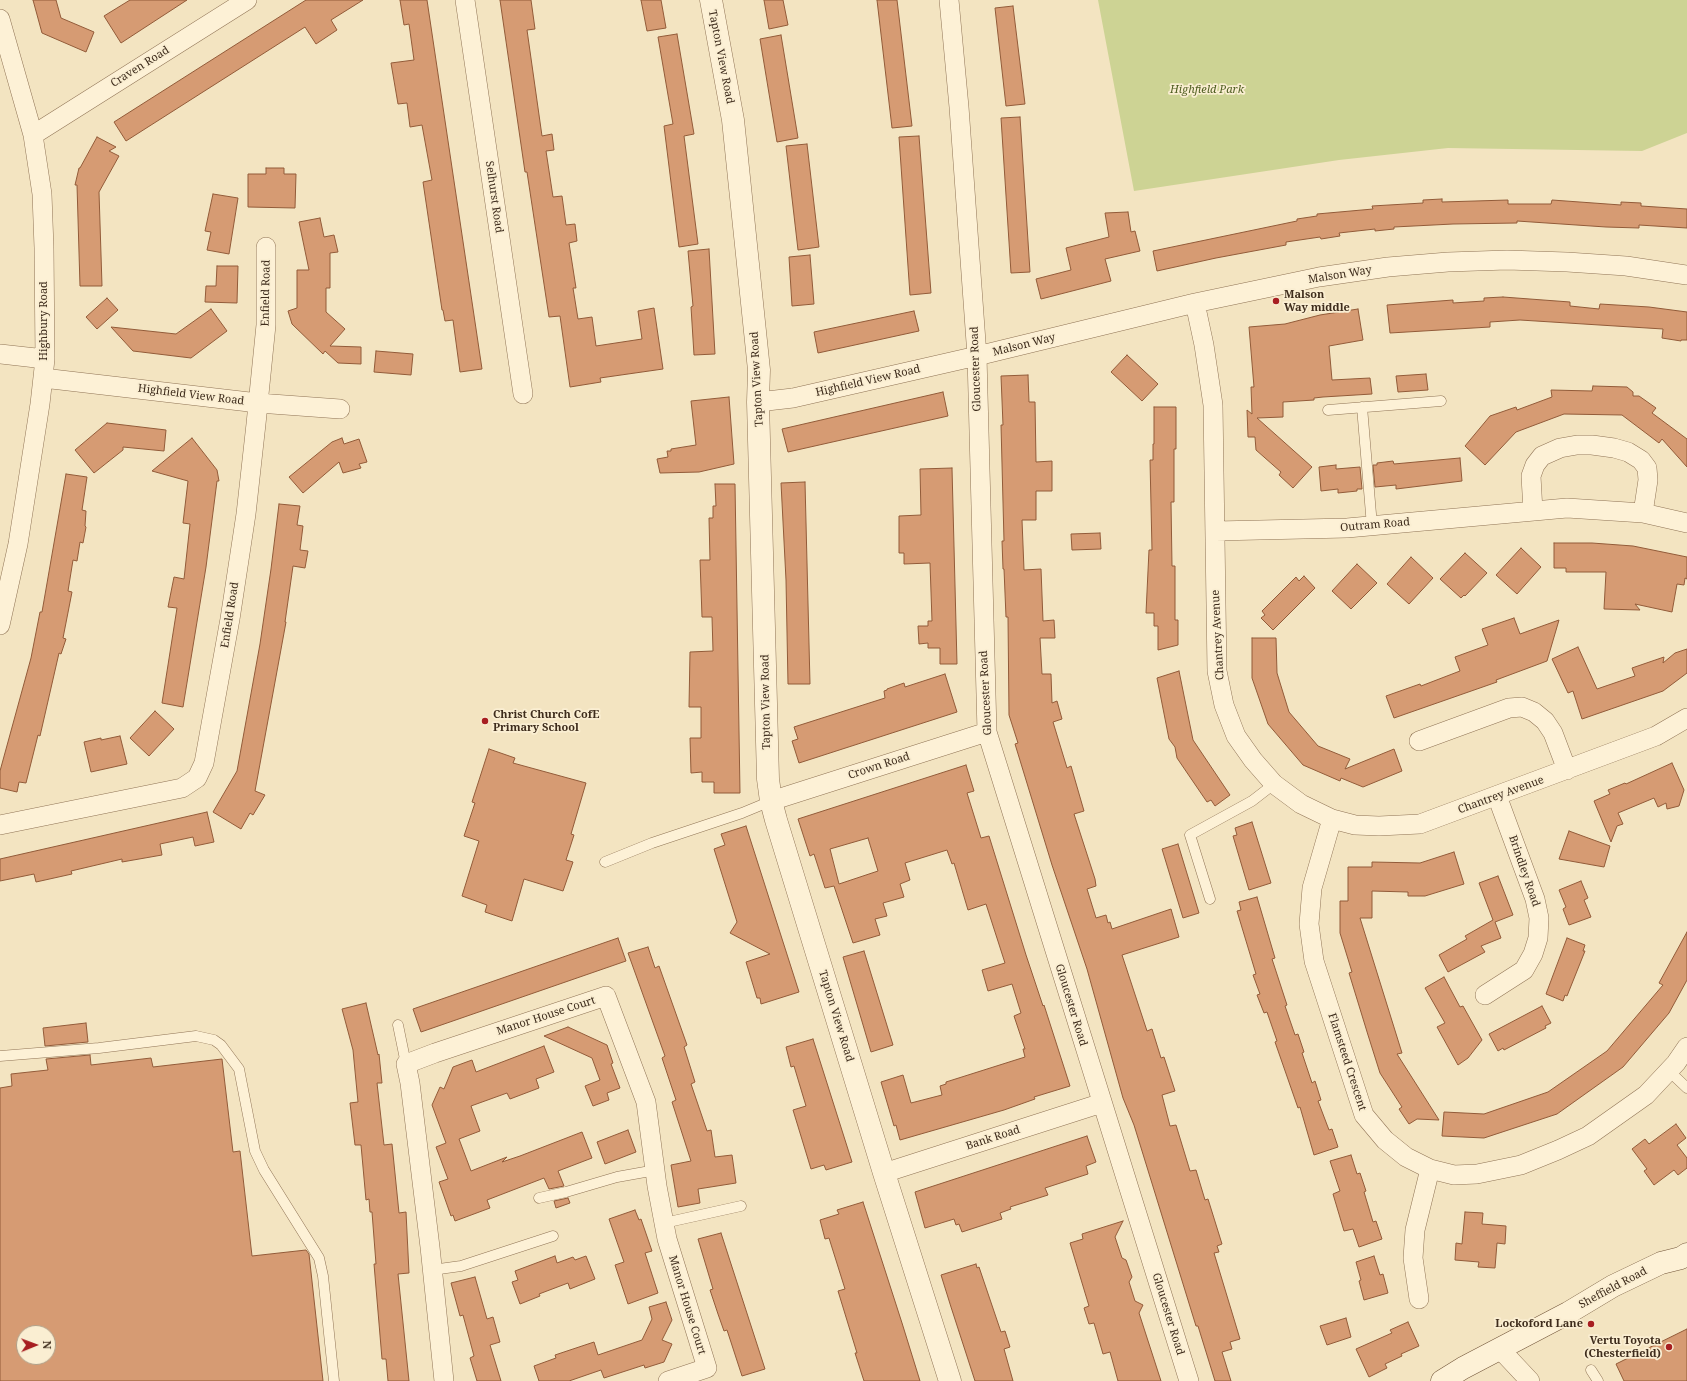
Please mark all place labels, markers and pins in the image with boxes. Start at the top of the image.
place label: Malson Way middle [1284,288,1350,314]
marker: Malson Way middle [1271,296,1281,306]
place label: Christ Church CofE Primary School [493,708,599,734]
marker: Christ Church CofE Primary School [480,716,490,726]
place label: Lockoford Lane [1495,1317,1583,1331]
marker: Lockoford Lane [1586,1319,1596,1329]
place label: Vertu Toyota (Chesterfield) [1584,1334,1661,1360]
marker: Vertu Toyota (Chesterfield) [1664,1342,1674,1352]

